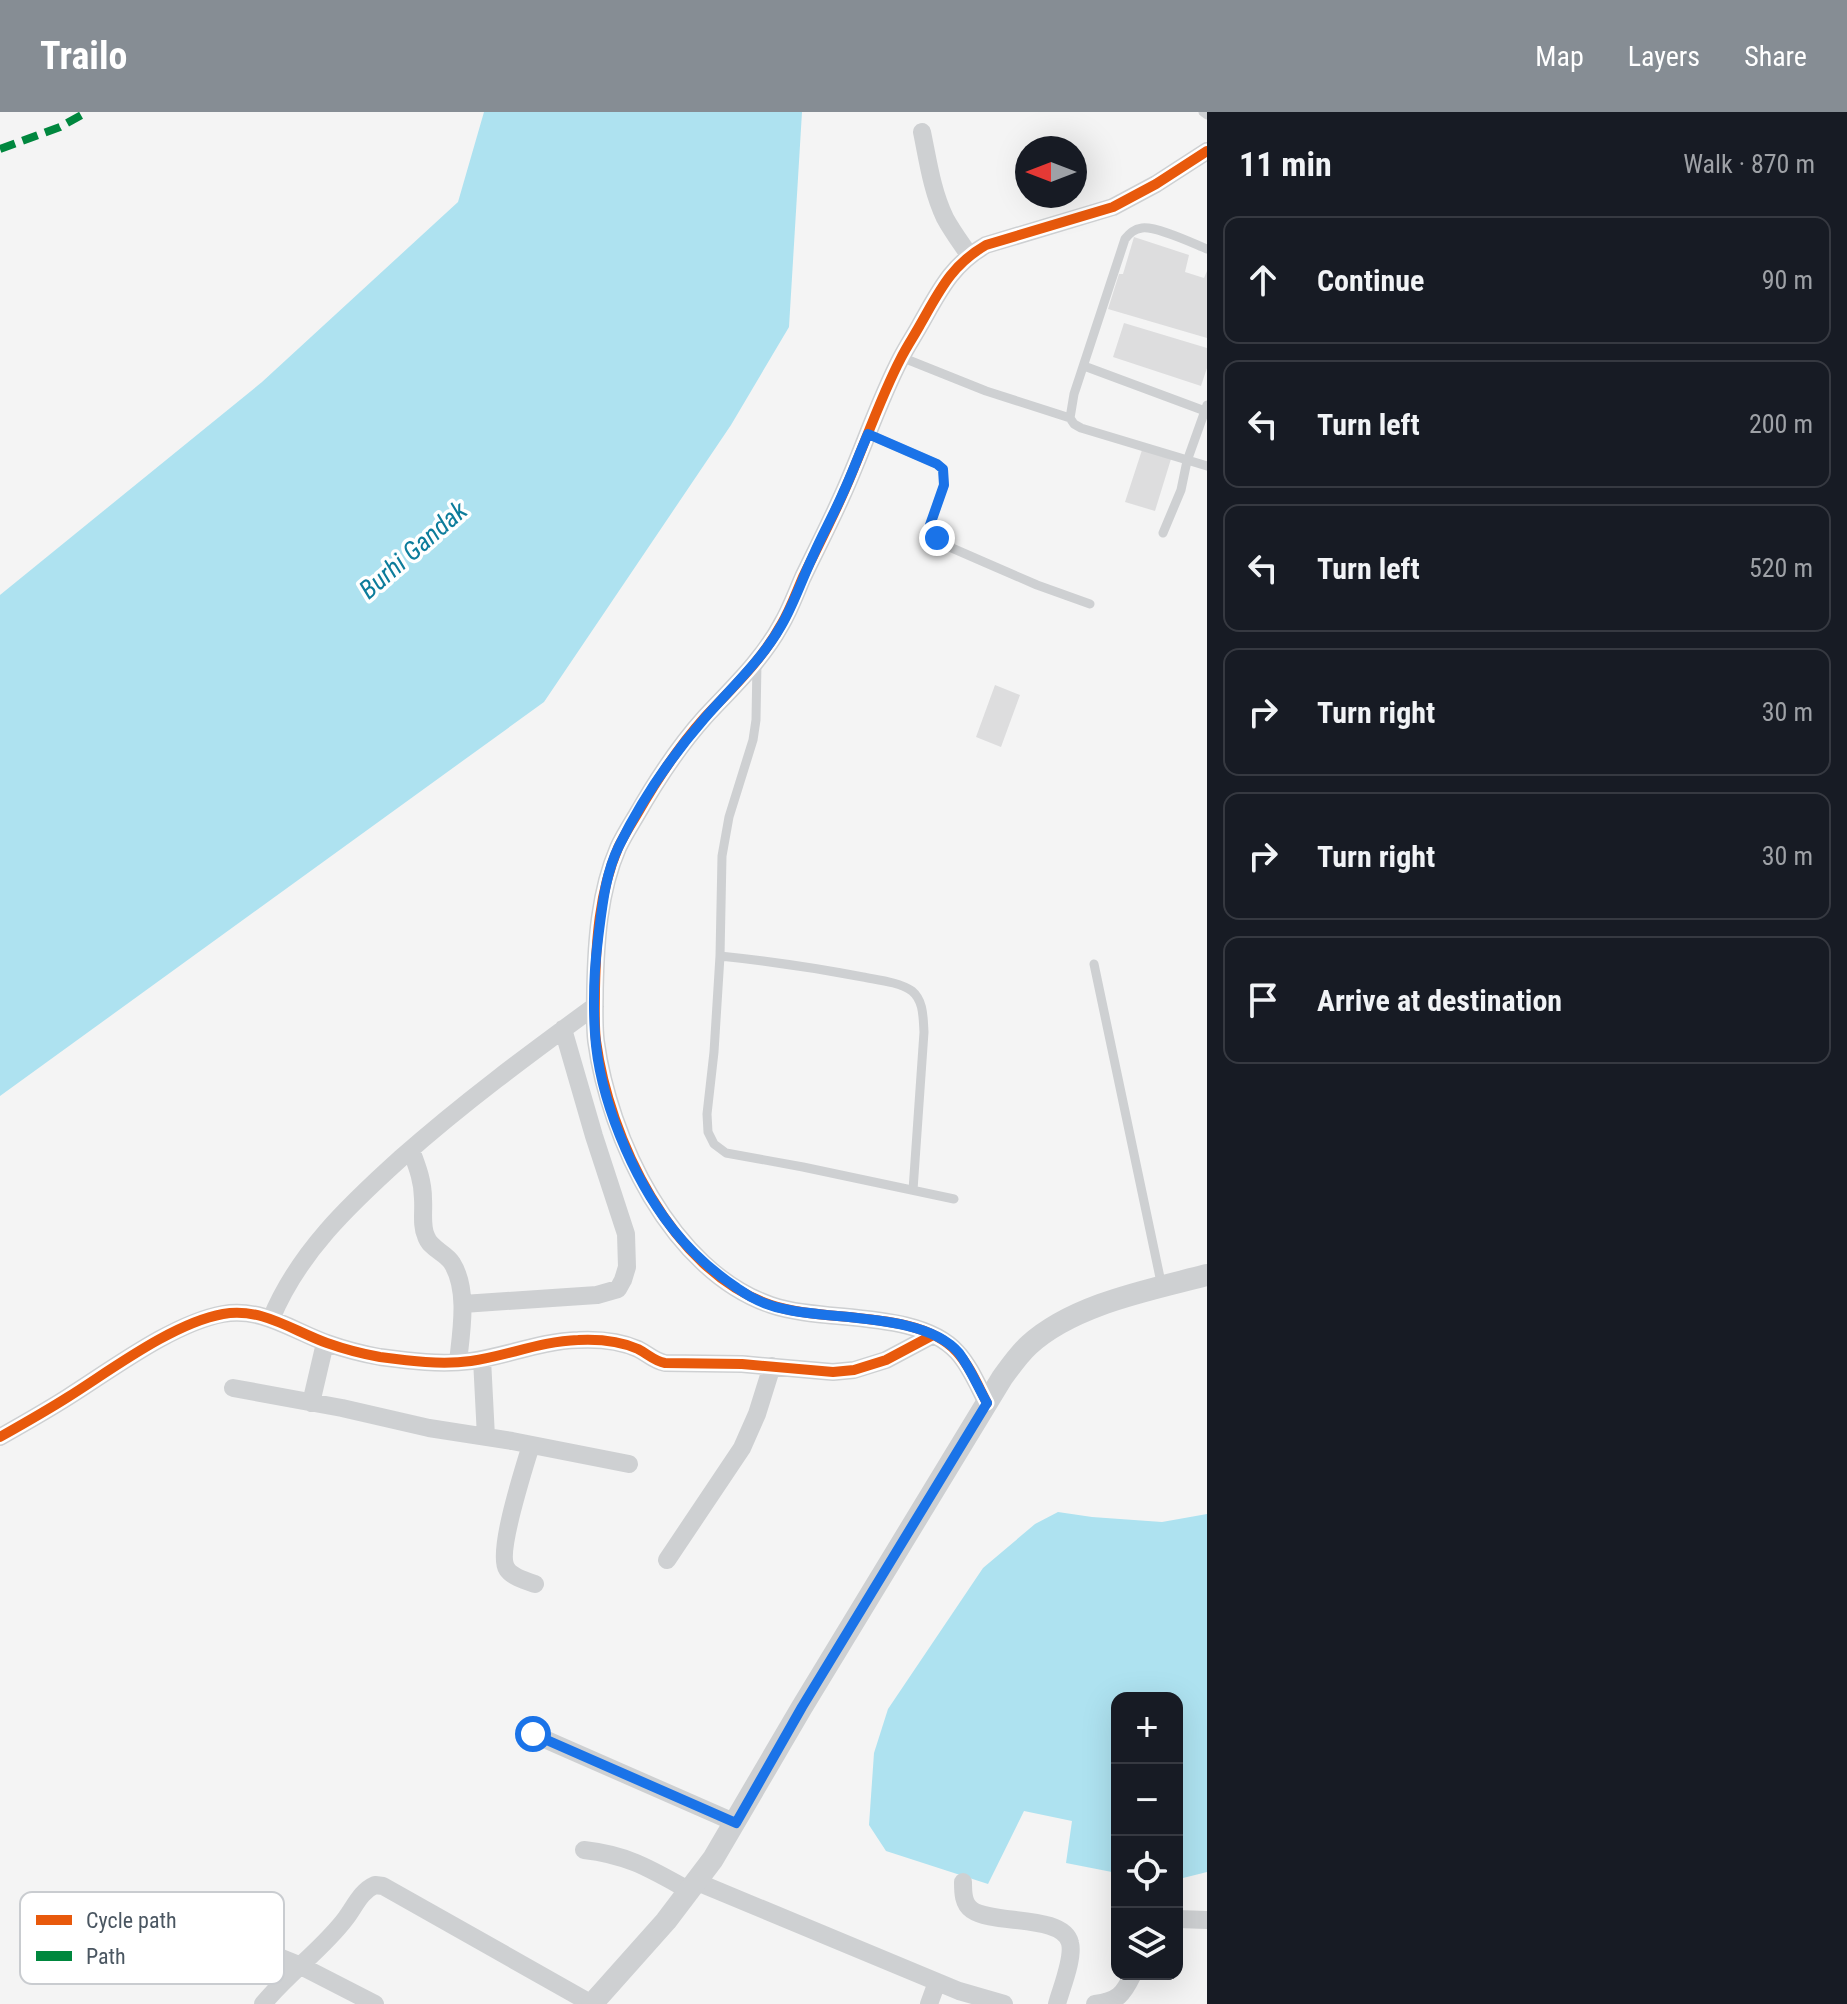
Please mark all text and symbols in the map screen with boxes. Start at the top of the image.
text: Trailo [40,34,127,78]
text: Map [1535,40,1584,73]
text: Layers [1628,40,1700,73]
text: Share [1744,40,1807,73]
north arrow [1015,136,1087,208]
text: 11 min [1239,144,1332,184]
text: Walk · 870 m [1683,149,1815,179]
icon: ahead [1241,258,1285,302]
text: Continue [1317,263,1424,298]
text: 90 m [1762,265,1813,295]
icon: left [1241,402,1285,446]
text: Turn left [1317,407,1420,442]
text: 200 m [1749,409,1813,439]
water label: Burhi Gandak [353,495,473,605]
route end [919,520,955,556]
icon: left [1241,546,1285,590]
text: Turn left [1317,551,1420,586]
text: 520 m [1749,553,1813,583]
icon: right [1241,690,1285,734]
text: Turn right [1317,695,1435,730]
text: 30 m [1762,697,1813,727]
icon: right [1241,834,1285,878]
text: Turn right [1317,839,1435,874]
text: 30 m [1762,841,1813,871]
icon: arrive [1241,978,1285,1022]
text: Arrive at destination [1317,983,1562,1018]
map controls [1111,1692,1183,1980]
button: + [1111,1692,1183,1764]
route start [515,1716,551,1752]
button: − [1111,1764,1183,1836]
button: locate [1111,1836,1183,1908]
legend [20,1892,284,1984]
text: Cycle path [86,1908,177,1933]
button: layers [1111,1908,1183,1980]
text: Path [86,1944,126,1969]

